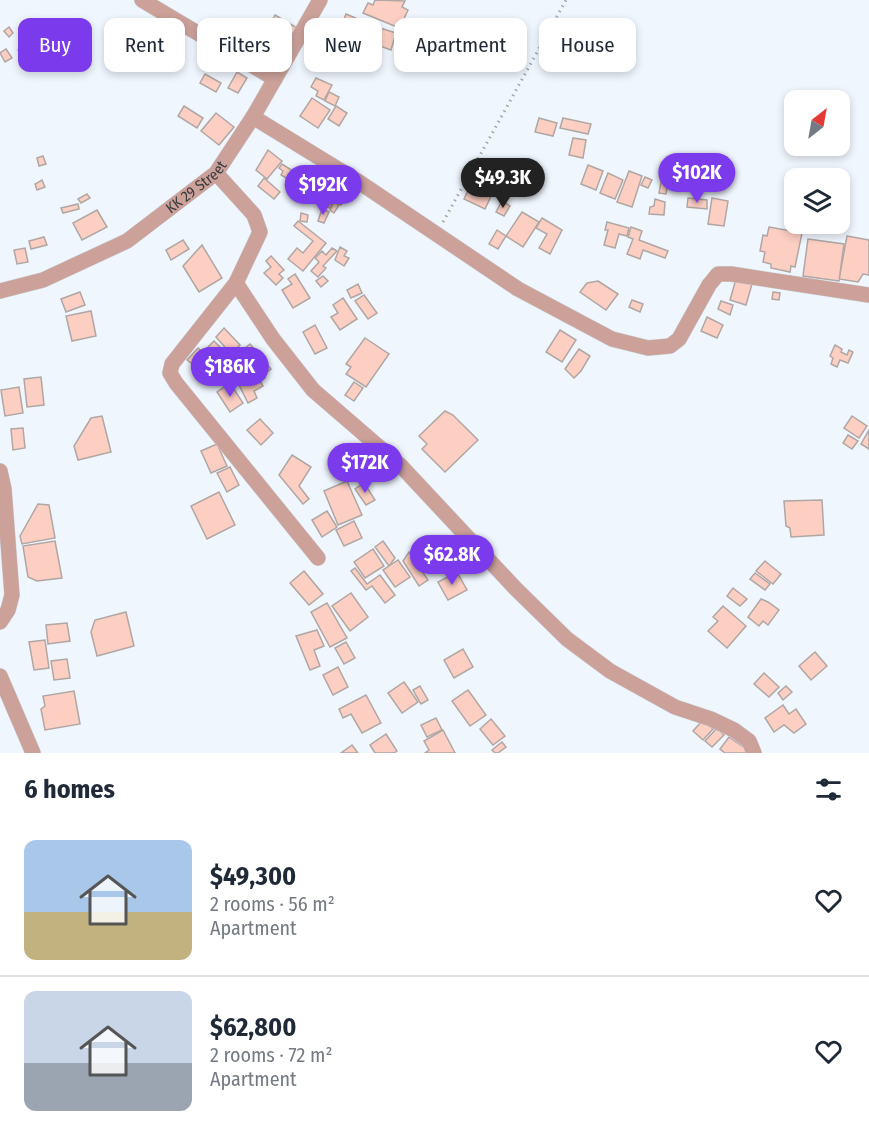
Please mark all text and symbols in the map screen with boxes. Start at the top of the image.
chip: Buy [18,18,92,72]
chip: Rent [104,18,185,72]
chip: Filters [197,18,292,72]
chip: New [304,18,382,72]
chip: Apartment [394,18,527,72]
chip: House [539,18,636,72]
north arrow [784,90,850,156]
map controls [784,90,850,234]
pin: $102K [655,153,739,204]
street label: KK 29 Street [162,157,231,217]
pin: $49.3K [454,158,552,209]
text: $102K [672,160,722,184]
pin: $192K [281,165,365,216]
text: $49.3K [475,165,531,189]
button: layers [784,168,850,234]
text: $192K [299,172,347,196]
pin: $186K [188,347,272,398]
text: $186K [205,354,255,378]
pin: $172K [323,443,407,494]
text: $172K [341,450,389,474]
pin: $62.8K [403,535,501,586]
text: $62.8K [424,542,480,566]
icon: filters [812,773,845,806]
text: 6 homes [24,774,115,805]
text: $49,300 [210,861,296,892]
icon: home [72,864,144,936]
icon: heart [812,884,845,917]
text: 2 rooms · 56 m² [210,892,335,916]
text: Apartment [210,916,297,940]
text: $62,800 [210,1012,296,1043]
icon: home [72,1015,144,1087]
icon: heart [812,1035,845,1068]
text: 2 rooms · 72 m² [210,1043,332,1067]
text: Apartment [210,1067,297,1091]

